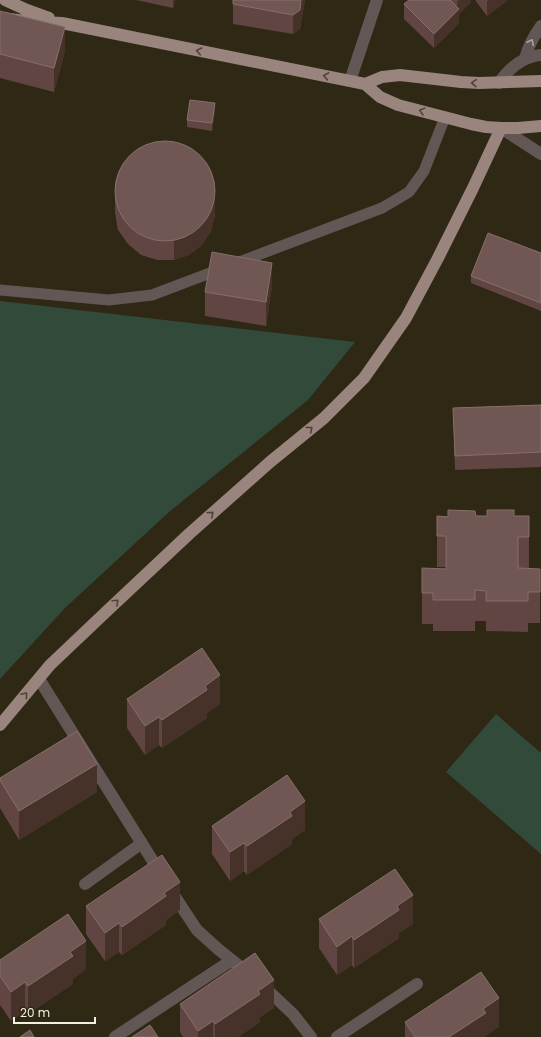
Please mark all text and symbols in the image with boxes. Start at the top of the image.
one-way arrow [526,38,534,46]
one-way arrow [196,47,202,55]
one-way arrow [323,73,330,81]
one-way arrow [471,79,477,87]
one-way arrow [418,107,425,116]
one-way arrow [306,427,313,434]
one-way arrow [207,511,214,518]
one-way arrow [111,599,119,607]
one-way arrow [21,692,28,700]
scale bar [14,999,95,1025]
text: 20 m [20,1004,50,1021]

